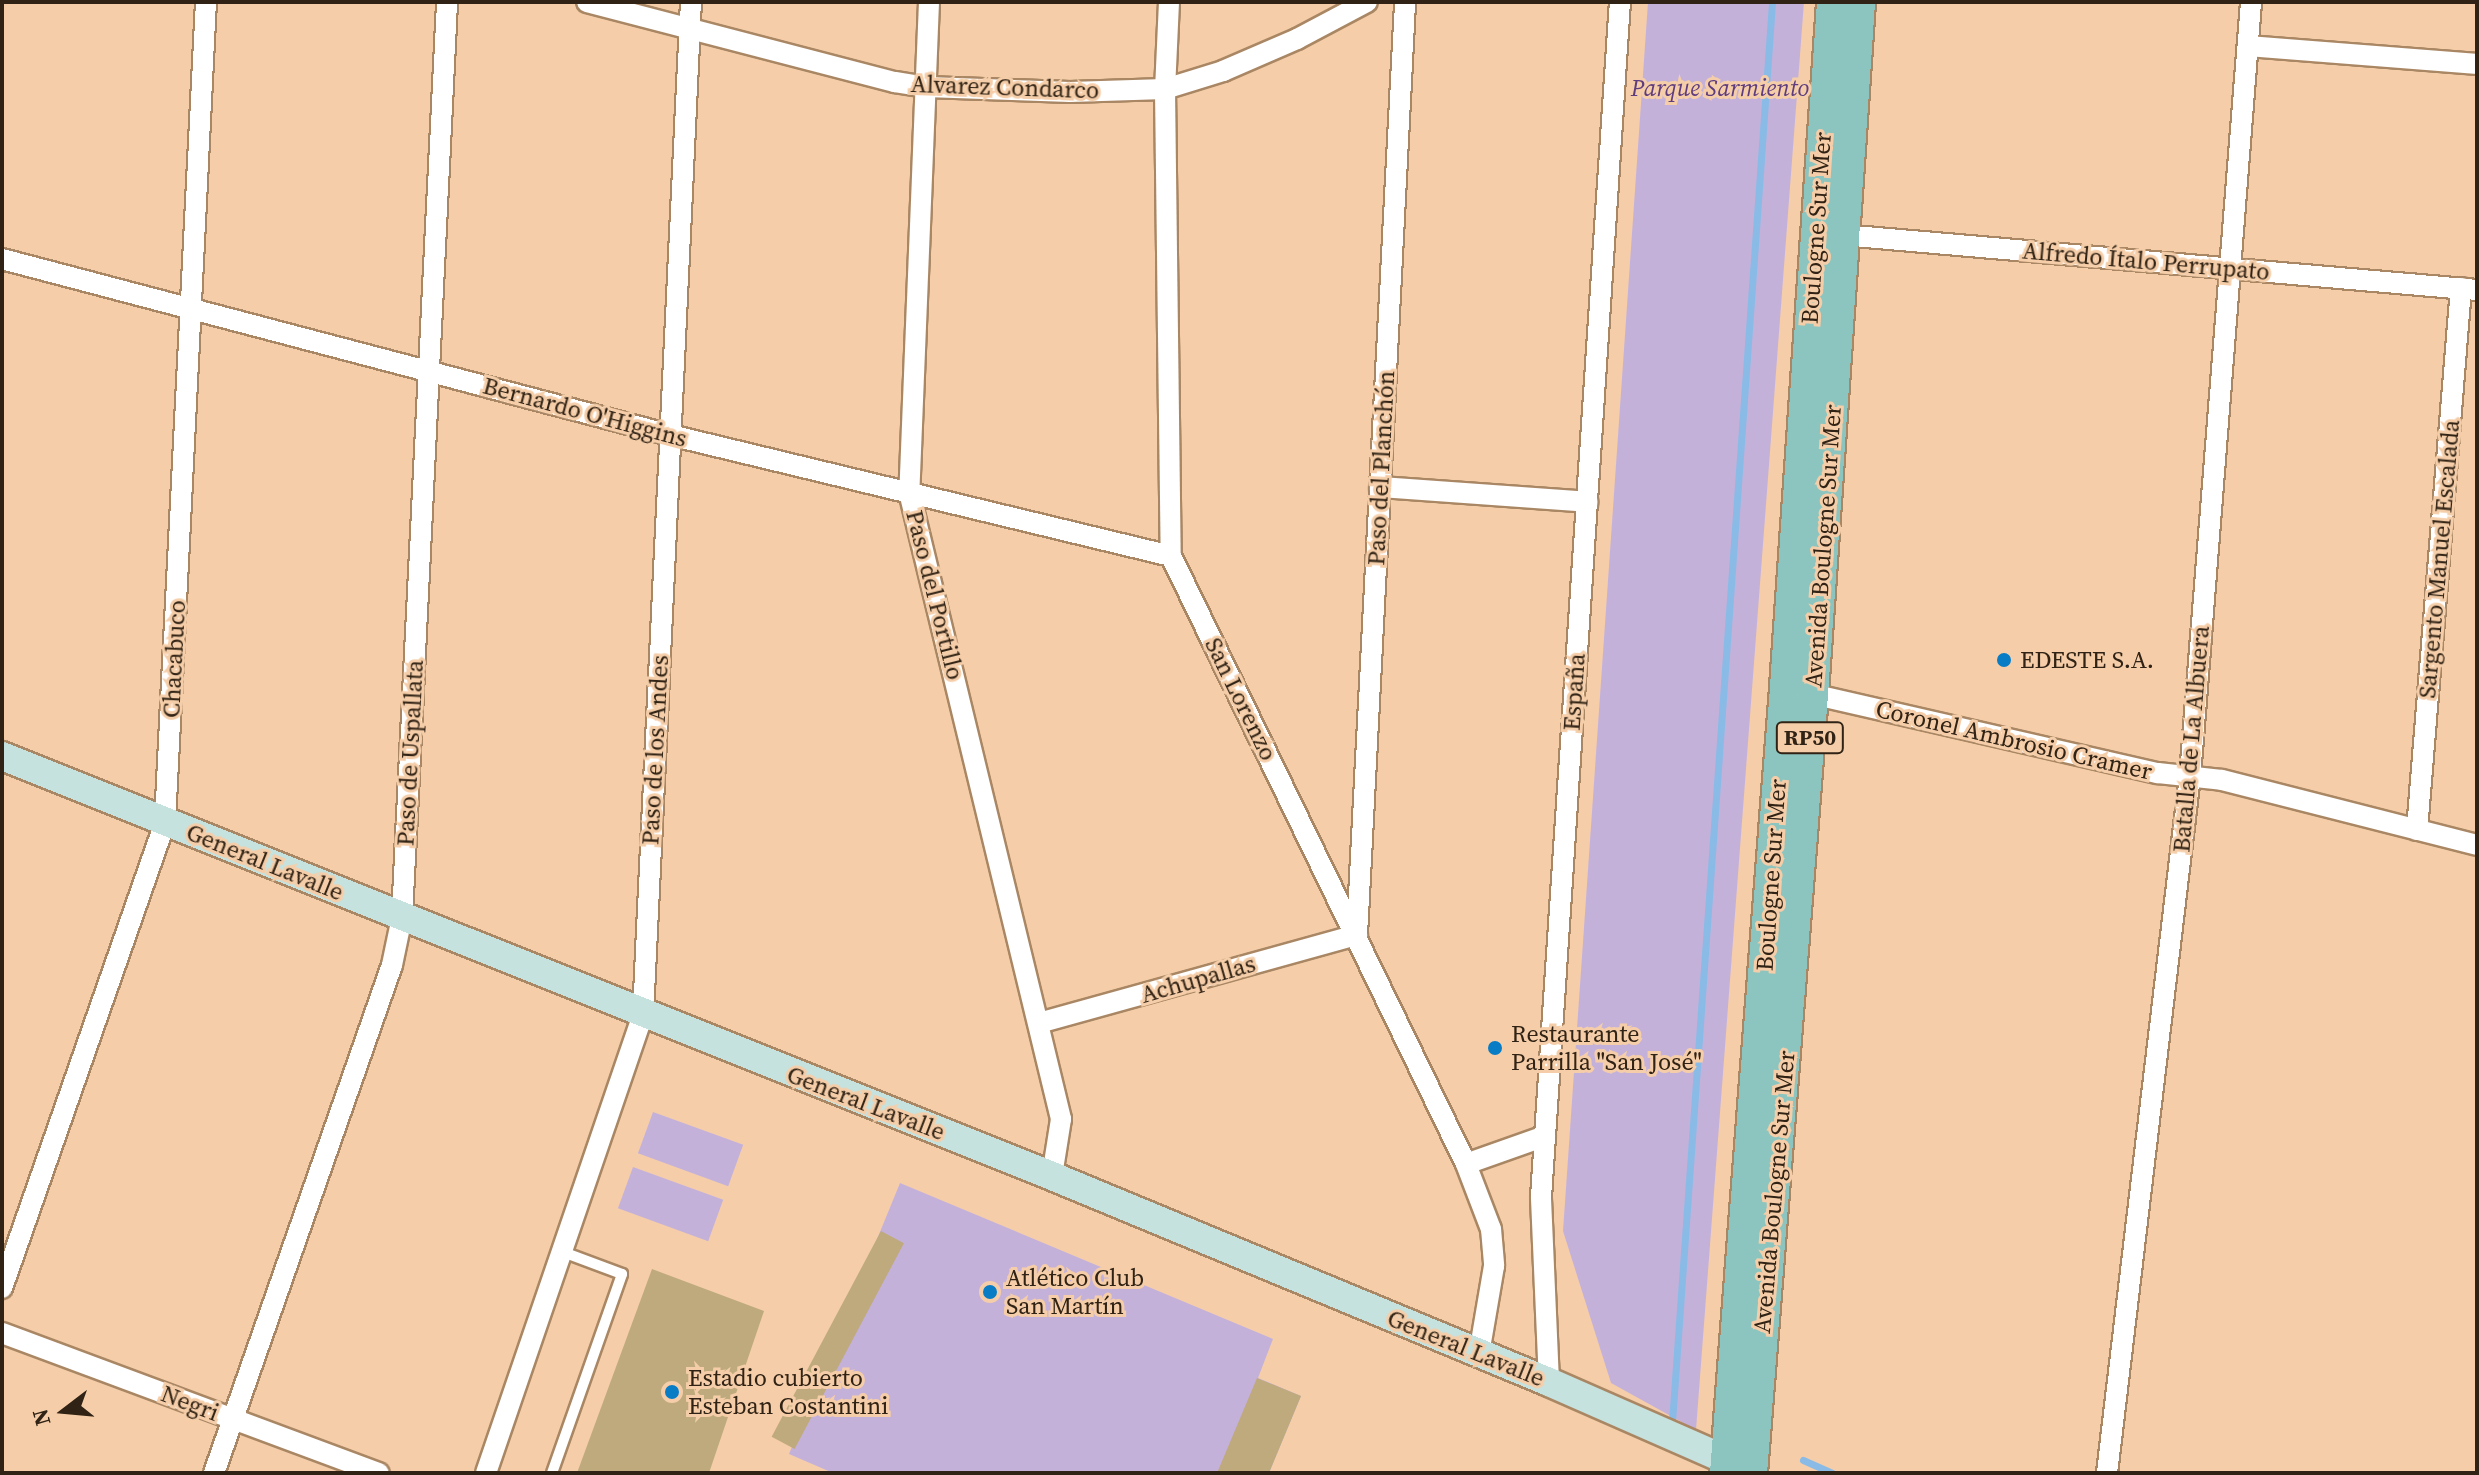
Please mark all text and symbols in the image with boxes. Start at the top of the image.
street label: Alvarez Condarco [910,69,1100,105]
park label: Parque Sarmiento [1631,74,1809,102]
street label: Boulogne Sur Mer [1795,131,1837,325]
street label: Alfredo Ítalo Perrupato [2021,236,2271,286]
street label: Paso del Planchón [1362,370,1400,566]
street label: Bernardo O'Higgins [480,371,690,453]
street label: Avenida Boulogne Sur Mer [1799,403,1847,689]
street label: Sargento Manuel Escalada [2412,419,2466,699]
street label: Paso del Portillo [900,507,970,683]
street label: Chacabuco [157,599,191,719]
street label: Batalla de La Albuera [2167,624,2215,854]
street label: San Lorenzo [1199,633,1283,765]
place label: EDESTE S.A. [2020,646,2154,674]
marker: EDESTE S.A. [1995,651,2013,669]
street label: España [1557,652,1591,732]
street label: Paso de los Andes [636,654,674,846]
street label: Paso de Uspallata [391,659,429,847]
street label: Coronel Ambrosio Cramer [1873,694,2155,786]
road number: RP50 [1774,720,1846,756]
street label: Boulogne Sur Mer [1750,778,1792,972]
street label: General Lavalle [182,817,348,907]
street label: Achupallas [1137,949,1259,1009]
place label: Restaurante Parrilla "San José" [1511,1020,1702,1076]
marker: Restaurante Parrilla "San José" [1486,1039,1504,1057]
street label: Avenida Boulogne Sur Mer [1747,1049,1801,1335]
street label: General Lavalle [783,1060,949,1146]
place label: Atlético Club San Martín [1006,1264,1144,1320]
marker: Atlético Club San Martín [981,1283,999,1301]
street label: General Lavalle [1383,1303,1549,1393]
place label: Estadio cubierto Esteban Costantini [688,1364,888,1420]
north arrow [24,1371,104,1451]
street label: Negri [157,1379,223,1427]
marker: Estadio cubierto Esteban Costantini [663,1383,681,1401]
text: N [24,1406,58,1429]

